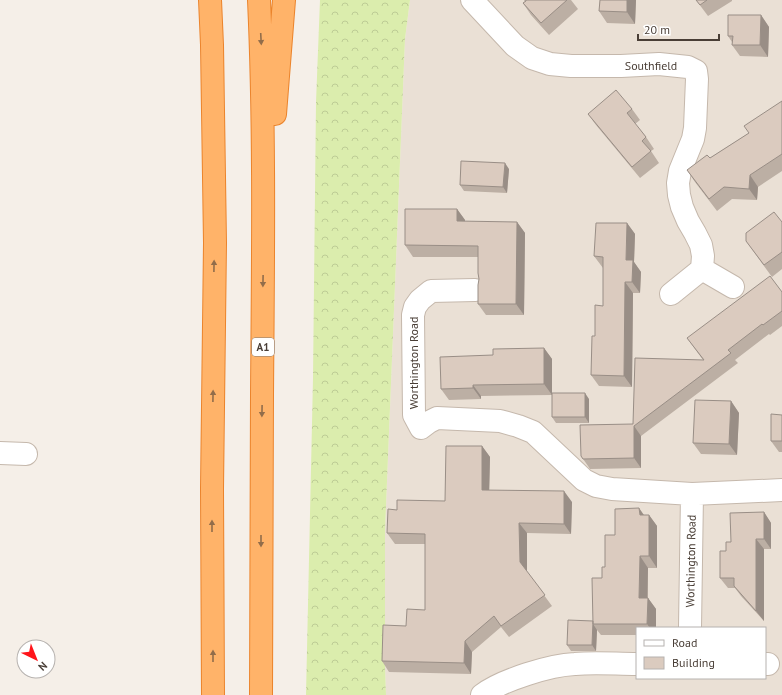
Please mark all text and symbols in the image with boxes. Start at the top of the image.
scale bar [638,16,719,42]
text: 20 m [644,22,670,37]
one-way arrow [257,33,264,45]
street label: Southfield [625,58,677,73]
one-way arrow [211,259,217,272]
one-way arrow [260,275,266,288]
street label: Worthington Road [406,317,421,409]
road number: A1 [252,338,274,356]
one-way arrow [210,389,216,402]
one-way arrow [259,405,265,418]
street label: Worthington Road [682,515,699,607]
one-way arrow [209,519,215,532]
one-way arrow [258,535,264,548]
legend [636,627,766,679]
text: Road [672,635,697,650]
north arrow [16,639,56,679]
one-way arrow [210,649,216,662]
text: Building [672,655,715,670]
text: N [35,659,50,674]

